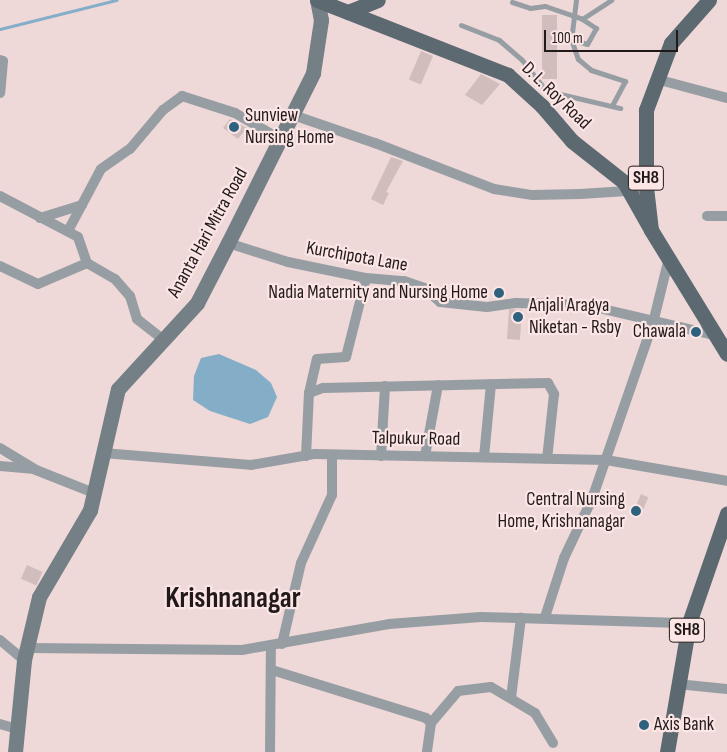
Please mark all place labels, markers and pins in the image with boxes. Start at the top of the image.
place label: Sunview Nursing Home [245,105,334,149]
marker: Sunview Nursing Home [227,120,241,134]
place label: Nadia Maternity and Nursing Home [268,282,488,304]
marker: Nadia Maternity and Nursing Home [492,286,506,300]
place label: Anjali Aragya Niketan - Rsby [529,295,621,339]
marker: Anjali Aragya Niketan - Rsby [511,310,525,324]
place label: Chawala [633,321,686,343]
marker: Chawala [690,326,702,338]
place label: Central Nursing Home, Krishnanagar [498,489,625,533]
marker: Central Nursing Home, Krishnanagar [629,504,643,518]
place label: Axis Bank [654,714,714,736]
marker: Axis Bank [638,719,650,731]

